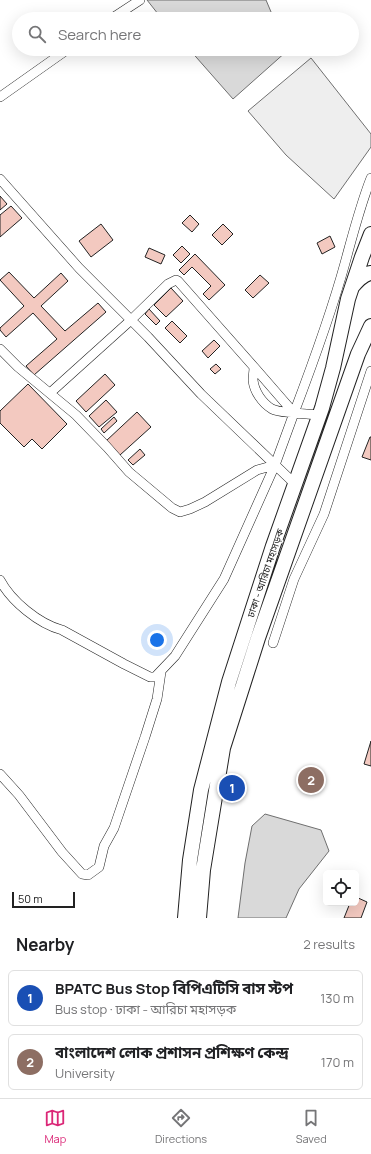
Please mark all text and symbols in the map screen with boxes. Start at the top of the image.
search box [12,12,359,56]
icon: search [26,23,48,45]
text: Search here [58,24,141,45]
street label: ঢাকা - আরিচা মহাসড়ক [243,526,287,620]
your location [147,630,167,650]
pin: 2 [298,765,324,795]
pin: 1 [219,773,245,803]
map controls [323,870,359,906]
button: locate [323,870,359,906]
scale bar [12,890,75,909]
text: 50 m [18,891,43,906]
text: Nearby [16,933,74,956]
text: 2 results [303,935,355,953]
text: BPATC Bus Stop বিপিএটিসি বাস স্টপ [55,978,293,999]
text: 1 [27,989,33,1007]
text: 130 m [320,989,354,1007]
text: Bus stop · ঢাকা - আরিচা মহাসড়ক [55,1000,236,1018]
text: বাংলাদেশ লোক প্রশাসন প্রশিক্ষণ কেন্দ্র [55,1042,289,1063]
text: 2 [26,1053,34,1071]
text: 170 m [321,1053,354,1071]
text: University [55,1064,115,1082]
tab: Map [44,1107,66,1146]
tab: Directions [155,1107,207,1146]
tab: Saved [296,1107,327,1146]

